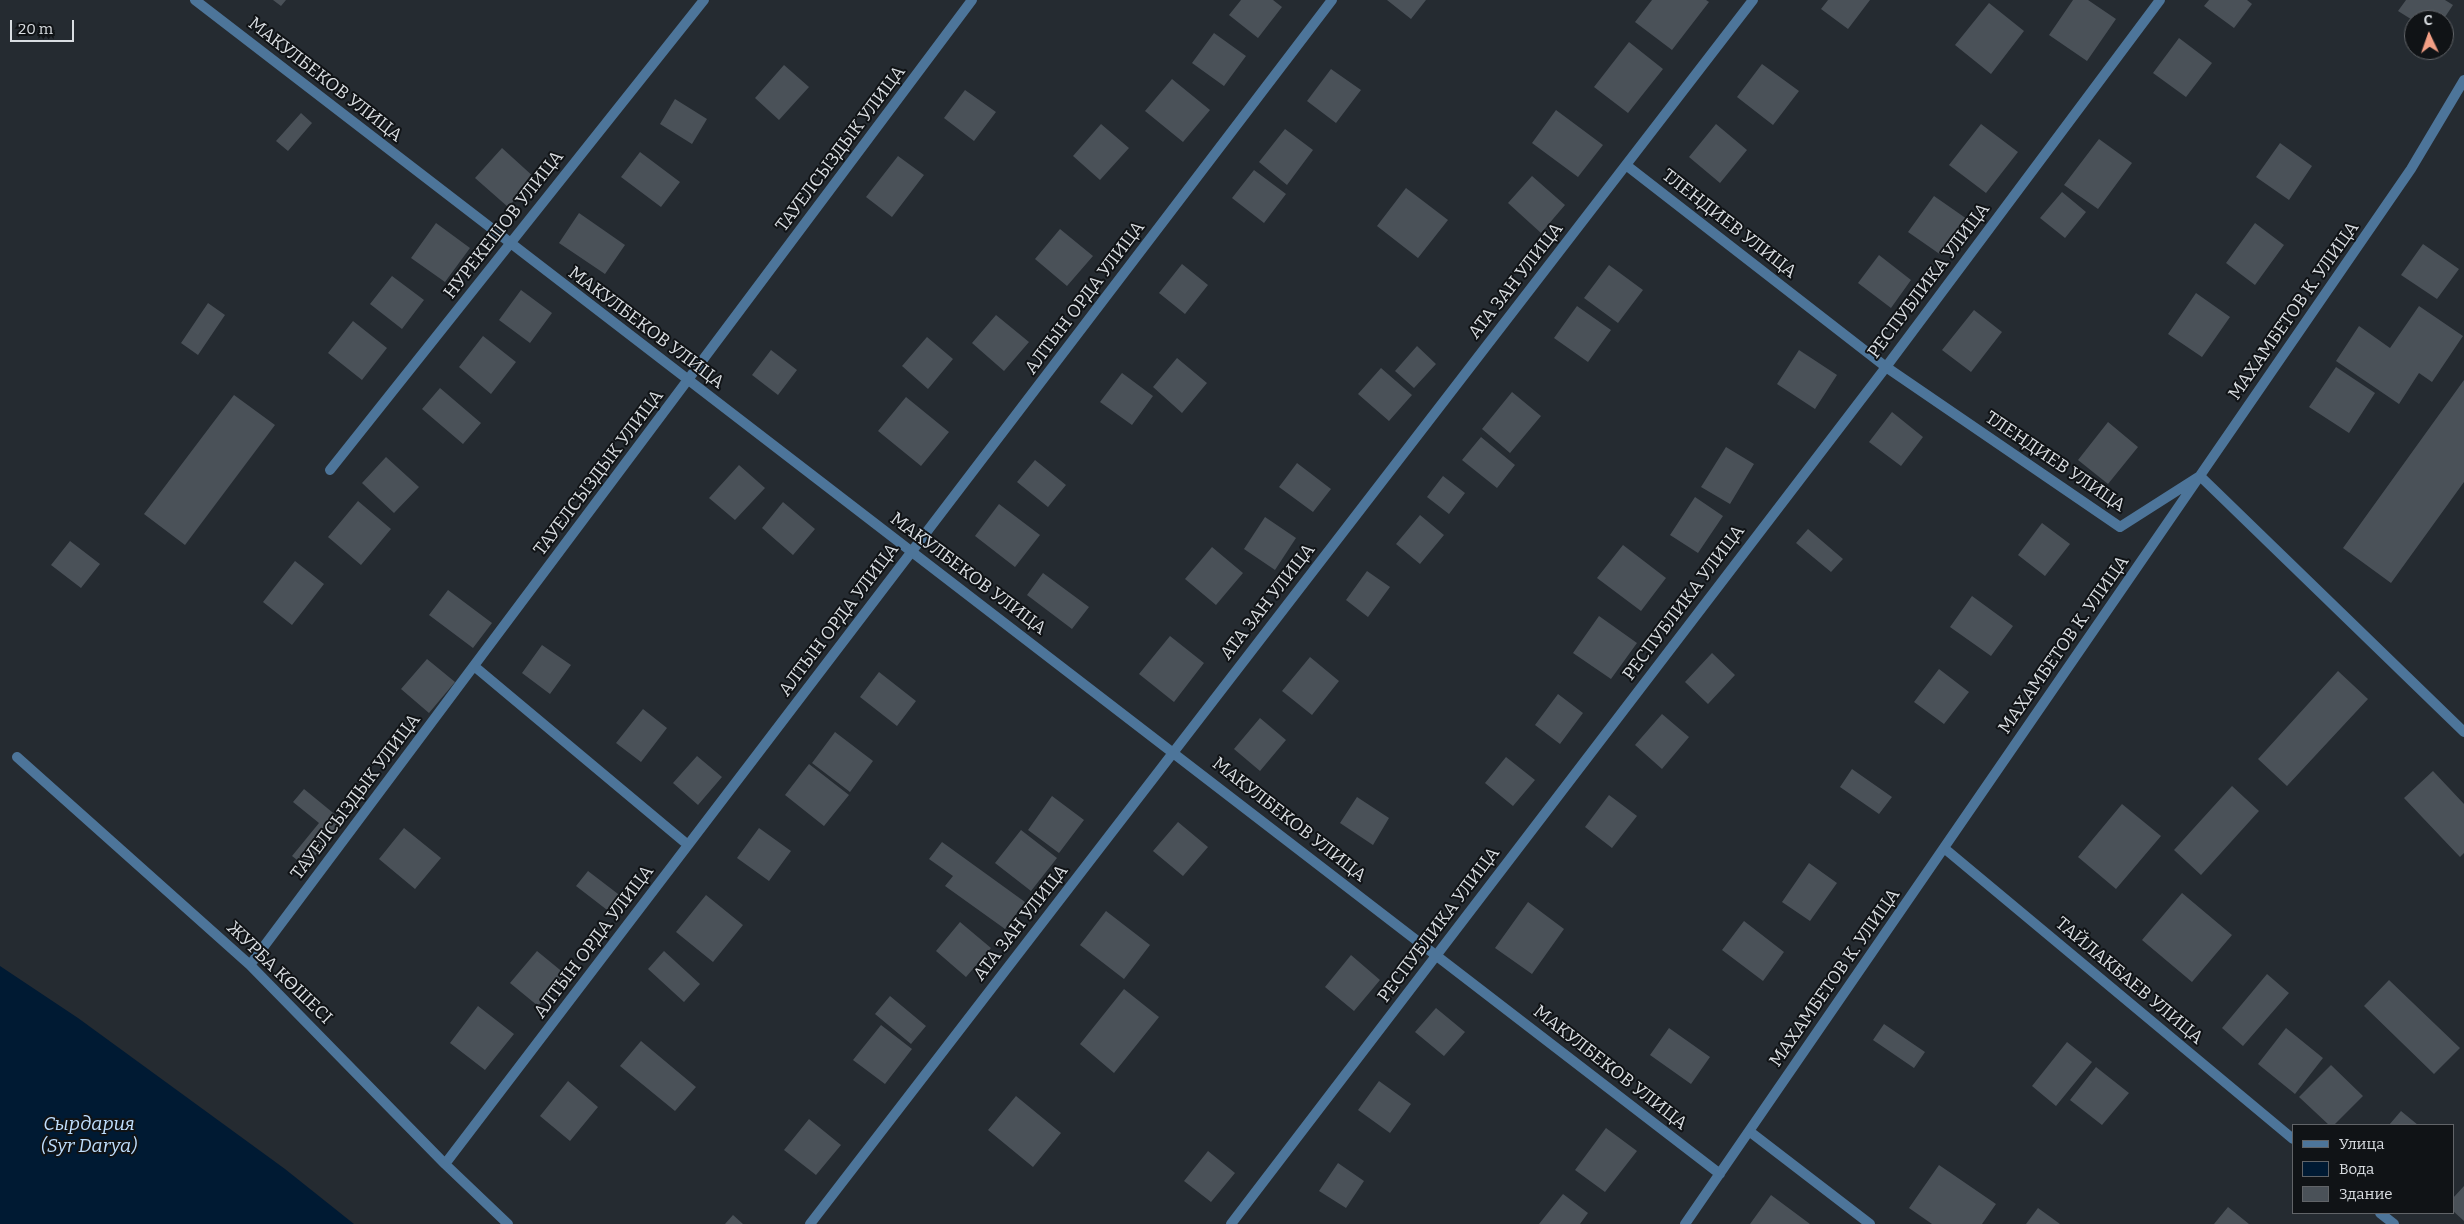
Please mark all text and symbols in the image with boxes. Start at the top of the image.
scale bar [12,10,76,42]
north arrow [2404,10,2454,60]
text: С [2423,12,2433,29]
street label: МАКУЛБЕКОВ УЛИЦА [244,13,406,147]
text: 20 m [18,20,53,38]
street label: ТАУЕЛСЫЗДЫК УЛИЦА [772,62,910,236]
street label: НУРЕКЕШОВ УЛИЦА [440,147,568,303]
street label: ТЛЕНДИЕВ УЛИЦА [1657,165,1801,283]
street label: РЕСПУБЛИКА УЛИЦА [1864,199,1994,363]
street label: АЛТЫН ОРДА УЛИЦА [1020,217,1150,379]
street label: МАХАМБЕТОВ К. УЛИЦА [2224,218,2364,404]
street label: АТА ЗАН УЛИЦА [1464,219,1568,343]
street label: МАКУЛБЕКОВ УЛИЦА [564,262,728,394]
street label: ТАУЕЛСЫЗДЫК УЛИЦА [530,386,668,560]
street label: ТЛЕНДИЕВ УЛИЦА [1981,407,2129,517]
street label: МАКУЛБЕКОВ УЛИЦА [886,508,1050,640]
street label: РЕСПУБЛИКА УЛИЦА [1619,521,1749,685]
street label: АЛТЫН ОРДА УЛИЦА [774,539,904,701]
street label: АТА ЗАН УЛИЦА [1216,540,1320,664]
street label: МАХАМБЕТОВ К. УЛИЦА [1994,552,2134,738]
street label: ТАУЕЛСЫЗДЫК УЛИЦА [287,710,425,884]
street label: МАКУЛБЕКОВ УЛИЦА [1208,753,1370,887]
street label: РЕСПУБЛИКА УЛИЦА [1374,843,1504,1007]
street label: АЛТЫН ОРДА УЛИЦА [529,861,659,1023]
street label: АТА ЗАН УЛИЦА [969,861,1073,985]
street label: МАХАМБЕТОВ К. УЛИЦА [1765,885,1905,1071]
street label: ТАЙЛАКБАЕВ УЛИЦА [2051,913,2207,1049]
street label: ЖУРБА КӨШЕСІ [222,917,336,1029]
street label: МАКУЛБЕКОВ УЛИЦА [1529,1001,1691,1135]
water label: Сырдария (Syr Darya) [41,1114,137,1158]
legend [2292,1124,2454,1214]
text: Улица [2339,1135,2385,1153]
text: Вода [2339,1160,2374,1178]
text: Здание [2339,1185,2393,1203]

